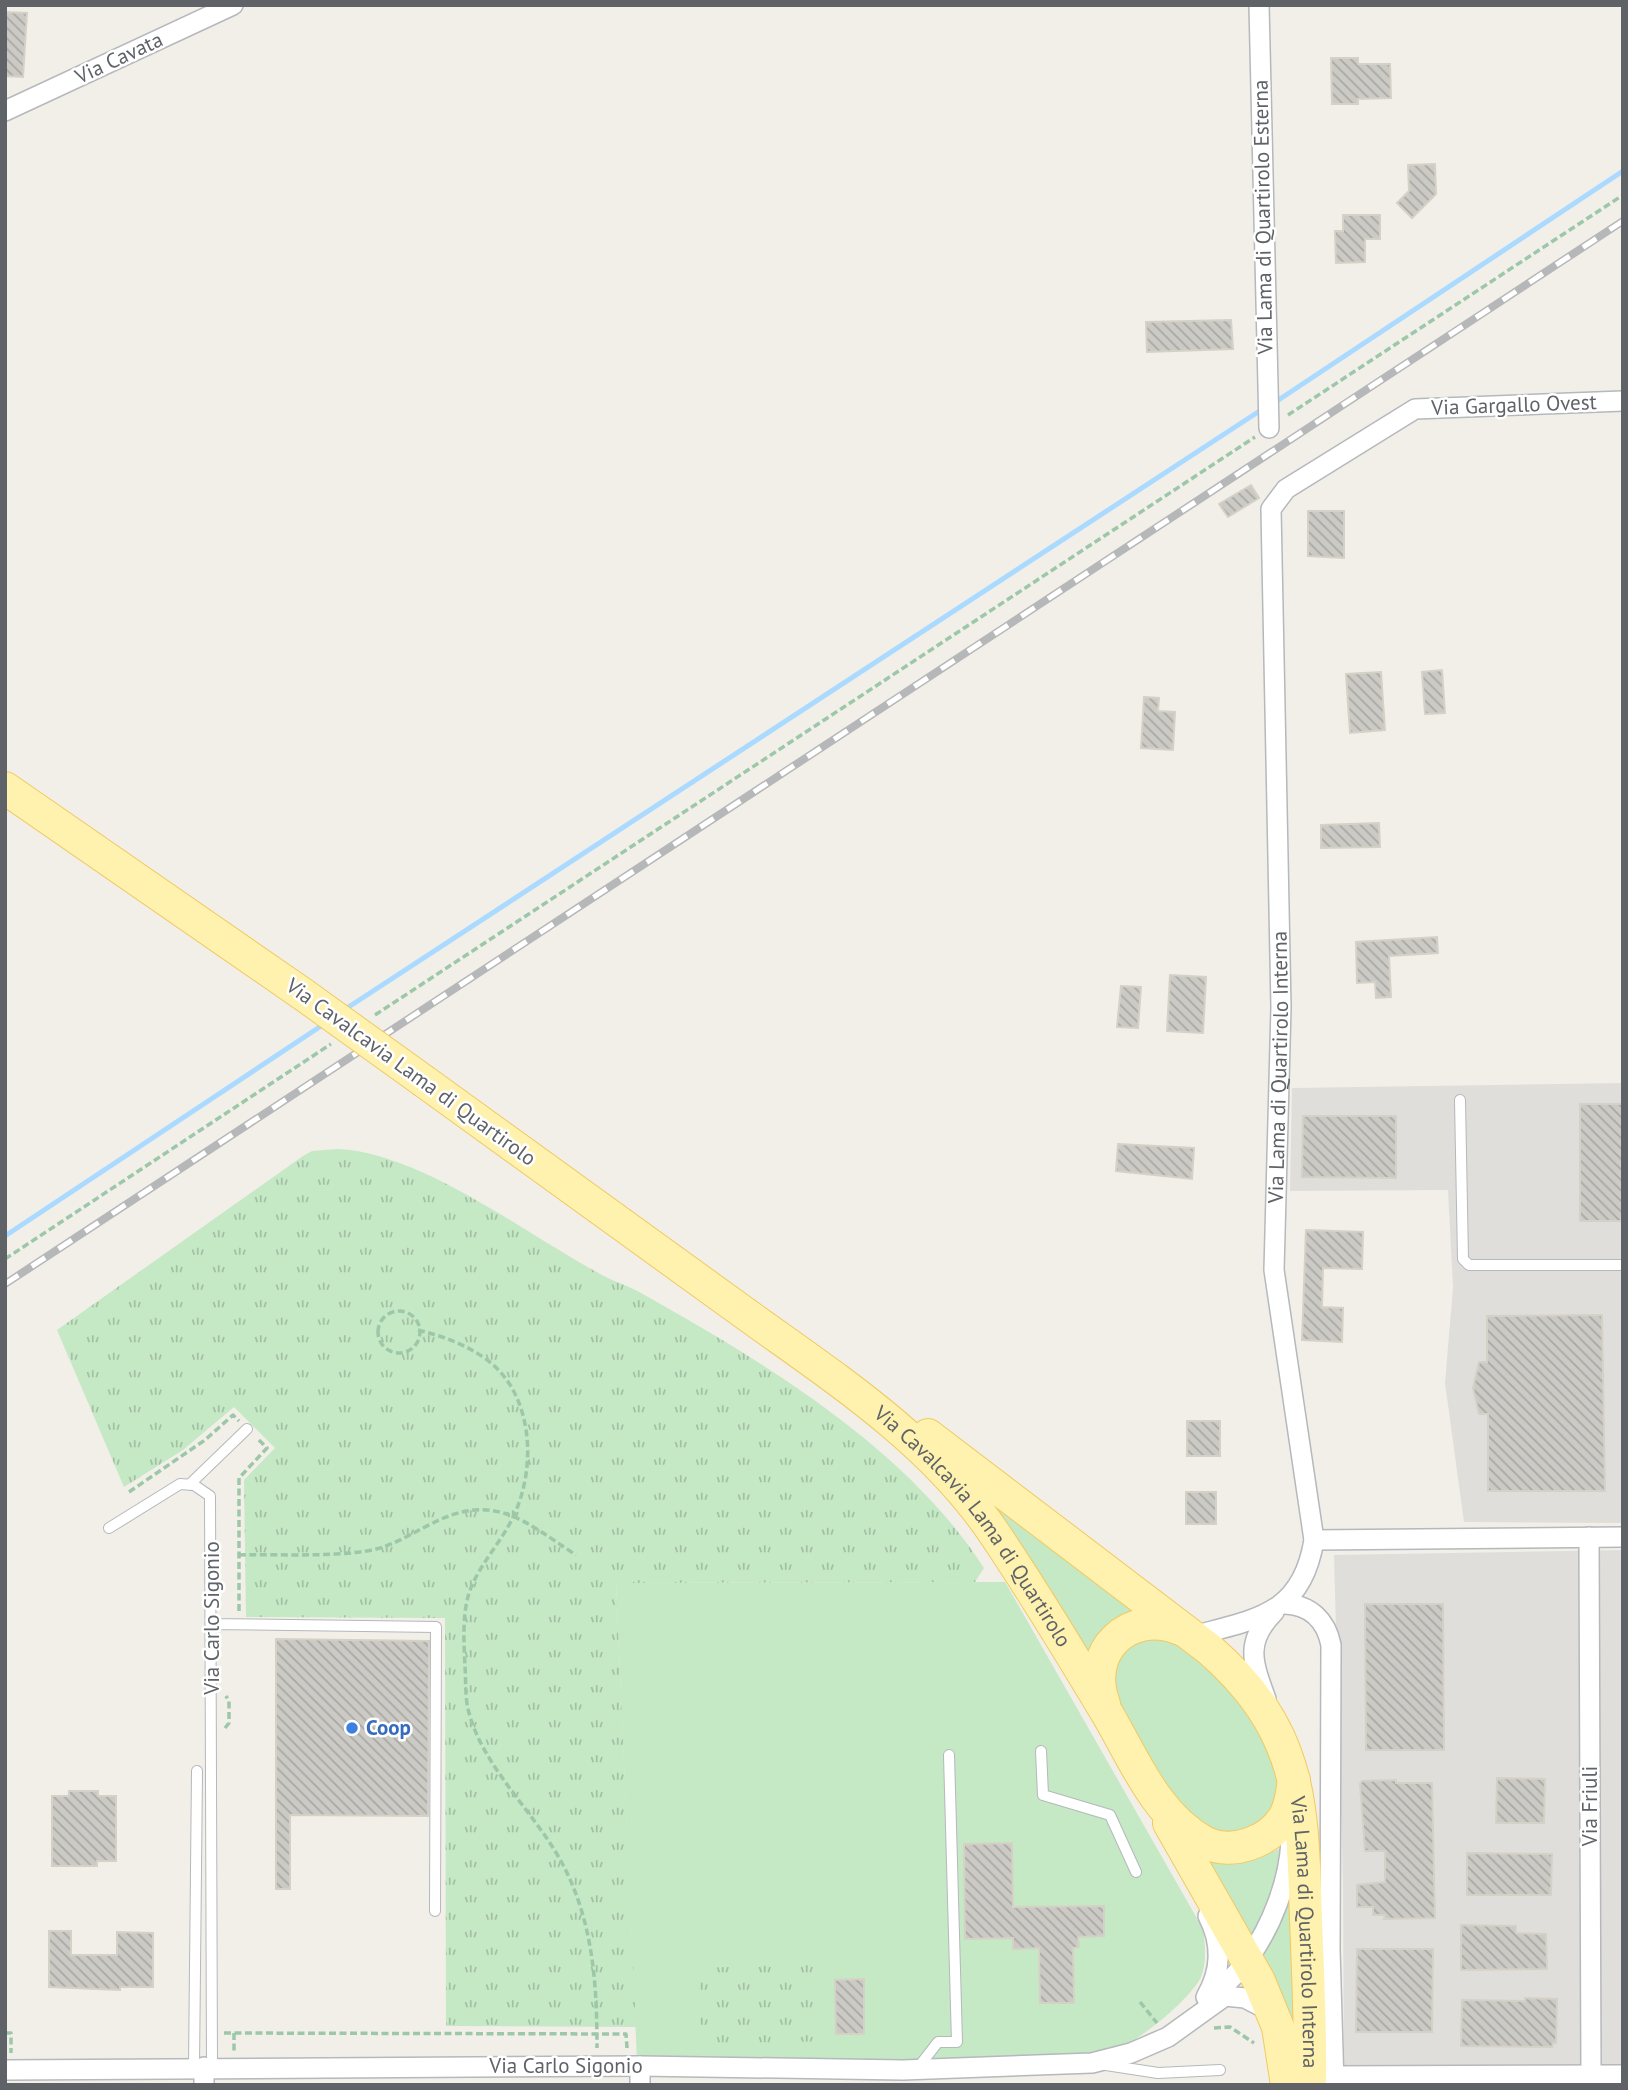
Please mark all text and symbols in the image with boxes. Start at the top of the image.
street label: Via Cavata [70,26,167,90]
street label: Via Lama di Quartirolo Esterna [1247,79,1278,356]
street label: Via Gargallo Ovest [1430,388,1597,421]
street label: Via Lama di Quartirolo Interna [1262,931,1294,1205]
street label: Via Cavalcavia Lama di Quartirolo [280,971,542,1172]
street label: Via Cavalcavia Lama di Quartirolo [868,1399,1077,1652]
street label: Via Carlo Sigonio [198,1541,225,1696]
place label: Coop [366,1714,411,1741]
marker: Coop [344,1720,360,1736]
street label: Via Friuli [1576,1766,1603,1847]
street label: Via Lama di Quartirolo Interna [1284,1793,1324,2069]
street label: Via Carlo Sigonio [488,2052,643,2079]

